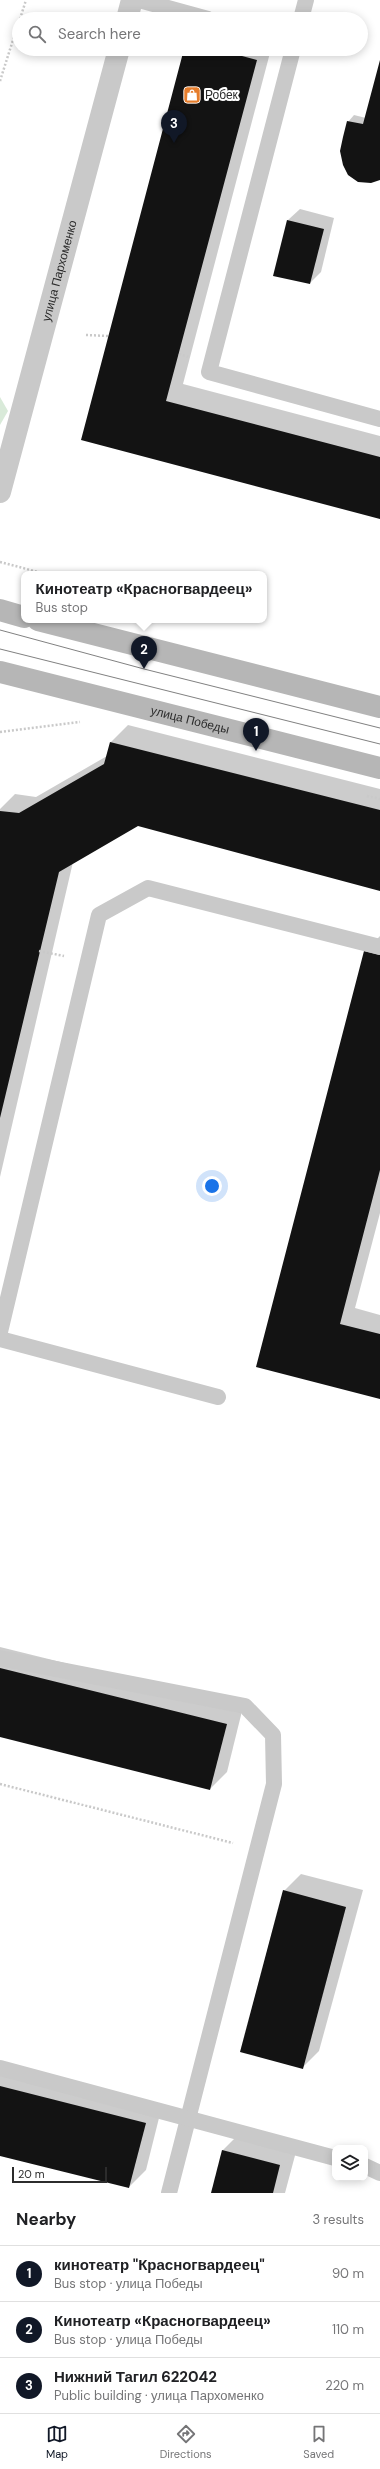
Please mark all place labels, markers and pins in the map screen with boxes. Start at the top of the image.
shop icon: Робек [182,85,202,105]
place label: Робек [205,87,239,103]
pin: 3 [161,110,187,143]
pin: 2 [131,636,157,669]
pin: 1 [243,718,269,751]

